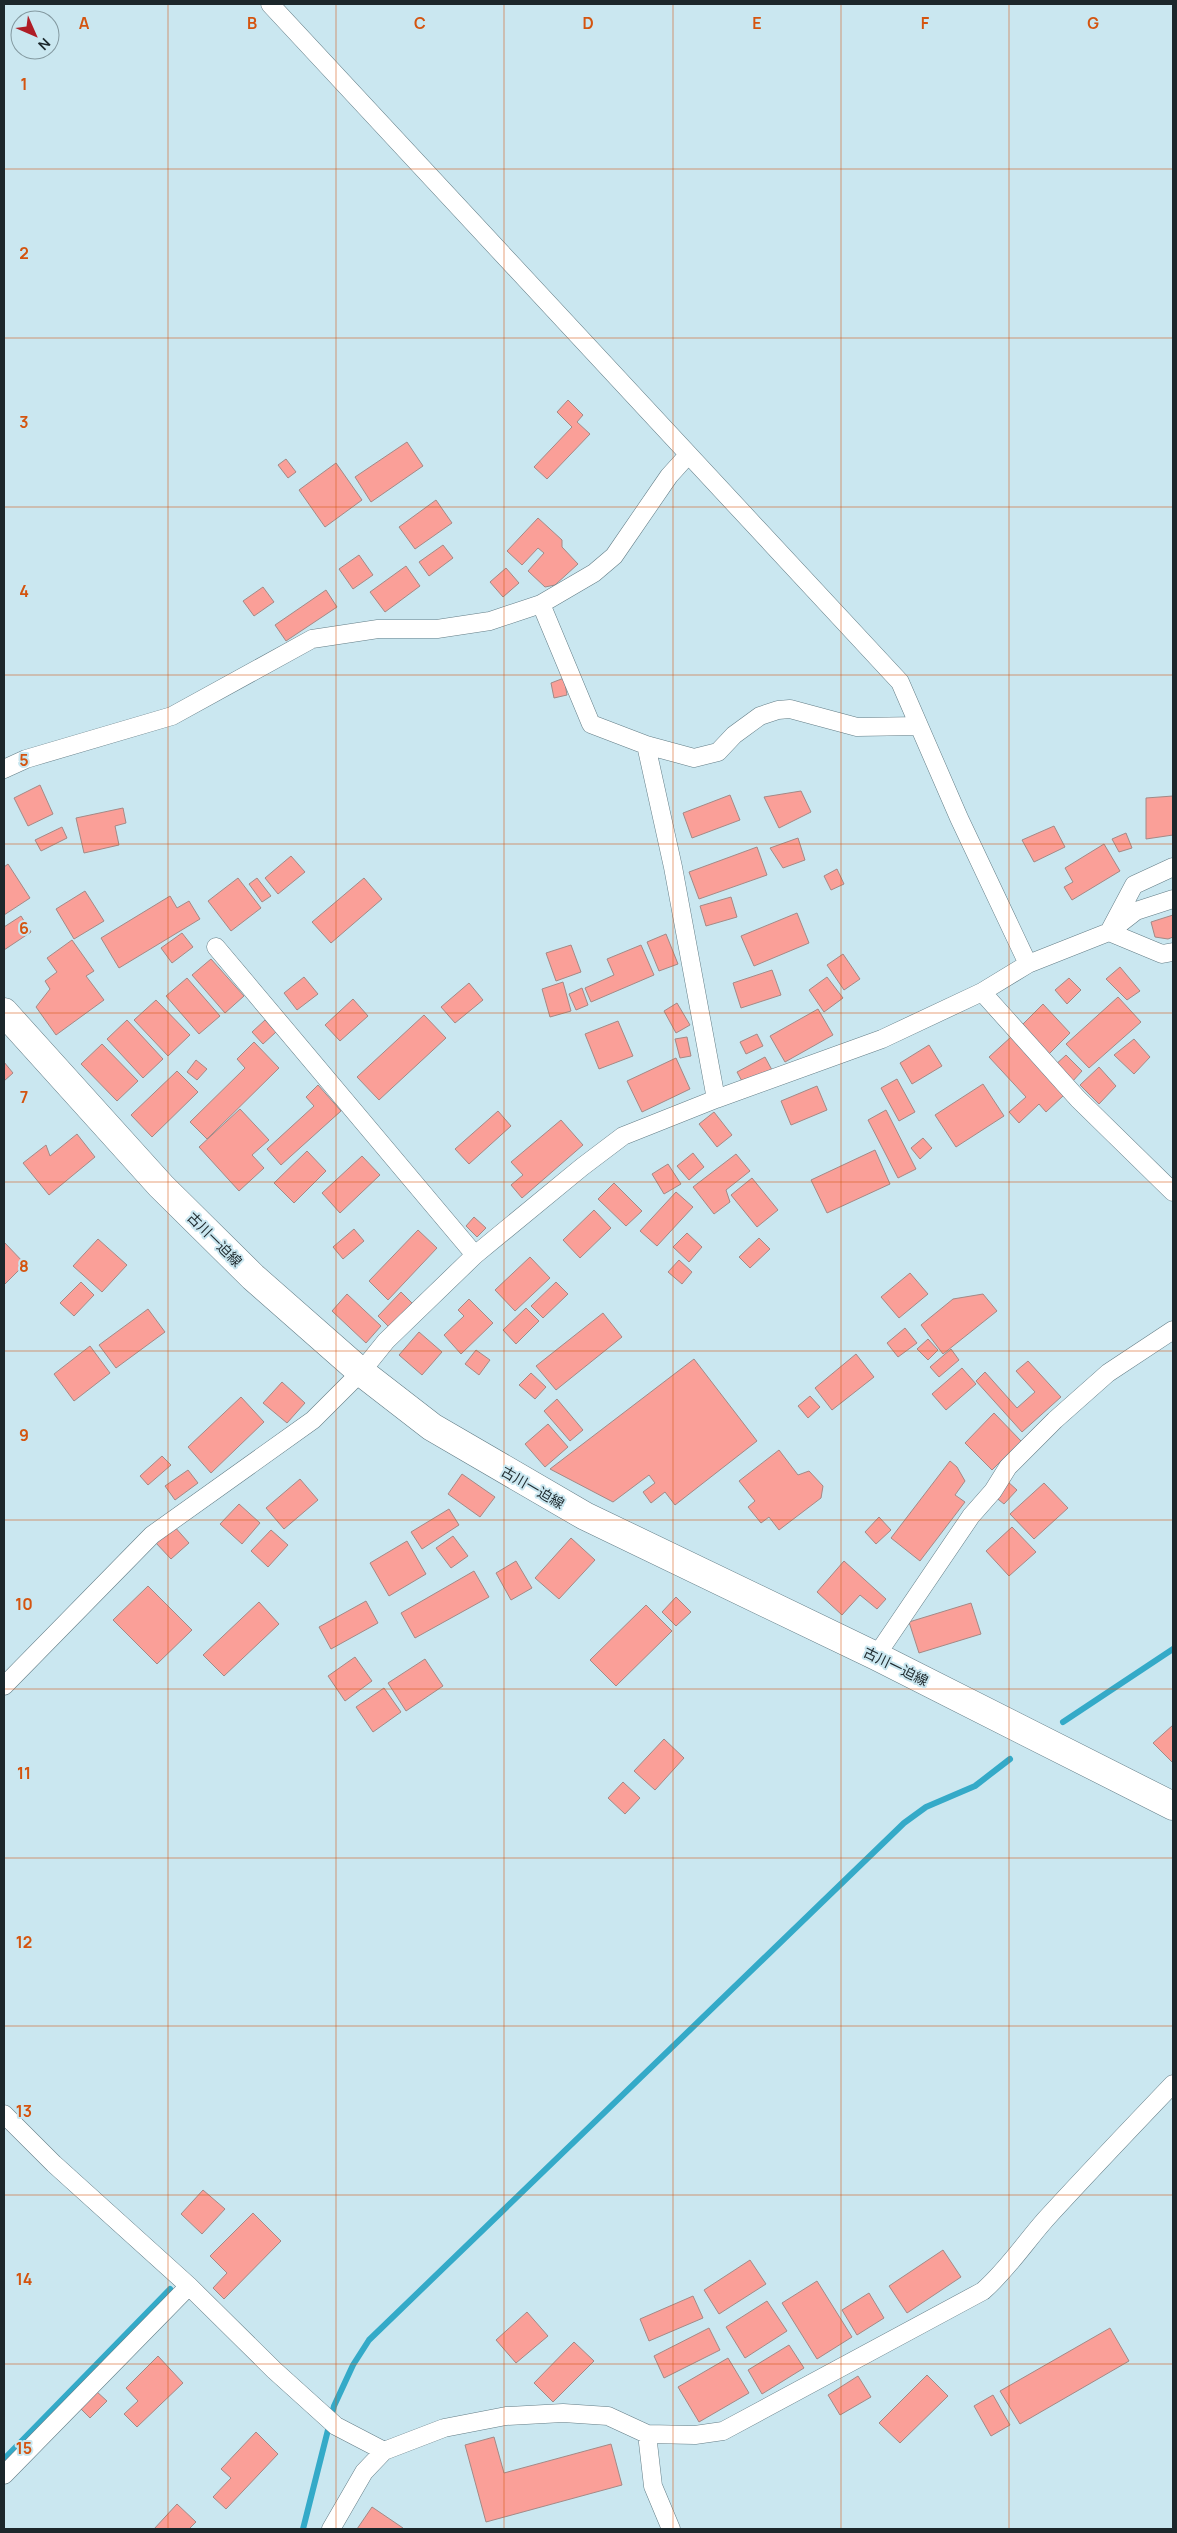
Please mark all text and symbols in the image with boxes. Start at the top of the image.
north arrow [10,10,60,60]
text: A [79,12,90,34]
text: B [247,12,257,34]
text: C [414,12,426,34]
text: D [582,12,594,34]
text: E [752,12,762,34]
text: F [921,12,930,34]
text: G [1087,12,1099,34]
text: N [34,34,55,55]
text: 1 [20,73,28,95]
text: 2 [19,242,29,264]
text: 3 [19,411,29,433]
text: 4 [19,580,29,602]
text: 5 [19,749,29,771]
text: 6 [19,917,29,939]
text: 7 [20,1086,28,1108]
street label: 古川一迫線 [184,1208,246,1270]
text: 8 [19,1255,29,1277]
text: 9 [19,1424,29,1446]
street label: 古川一迫線 [498,1461,568,1513]
text: 10 [15,1593,33,1615]
street label: 古川一迫線 [860,1642,932,1690]
text: 11 [17,1762,31,1784]
text: 12 [16,1931,32,1953]
text: 13 [16,2100,32,2122]
text: 14 [16,2268,32,2290]
text: 15 [16,2437,32,2459]

